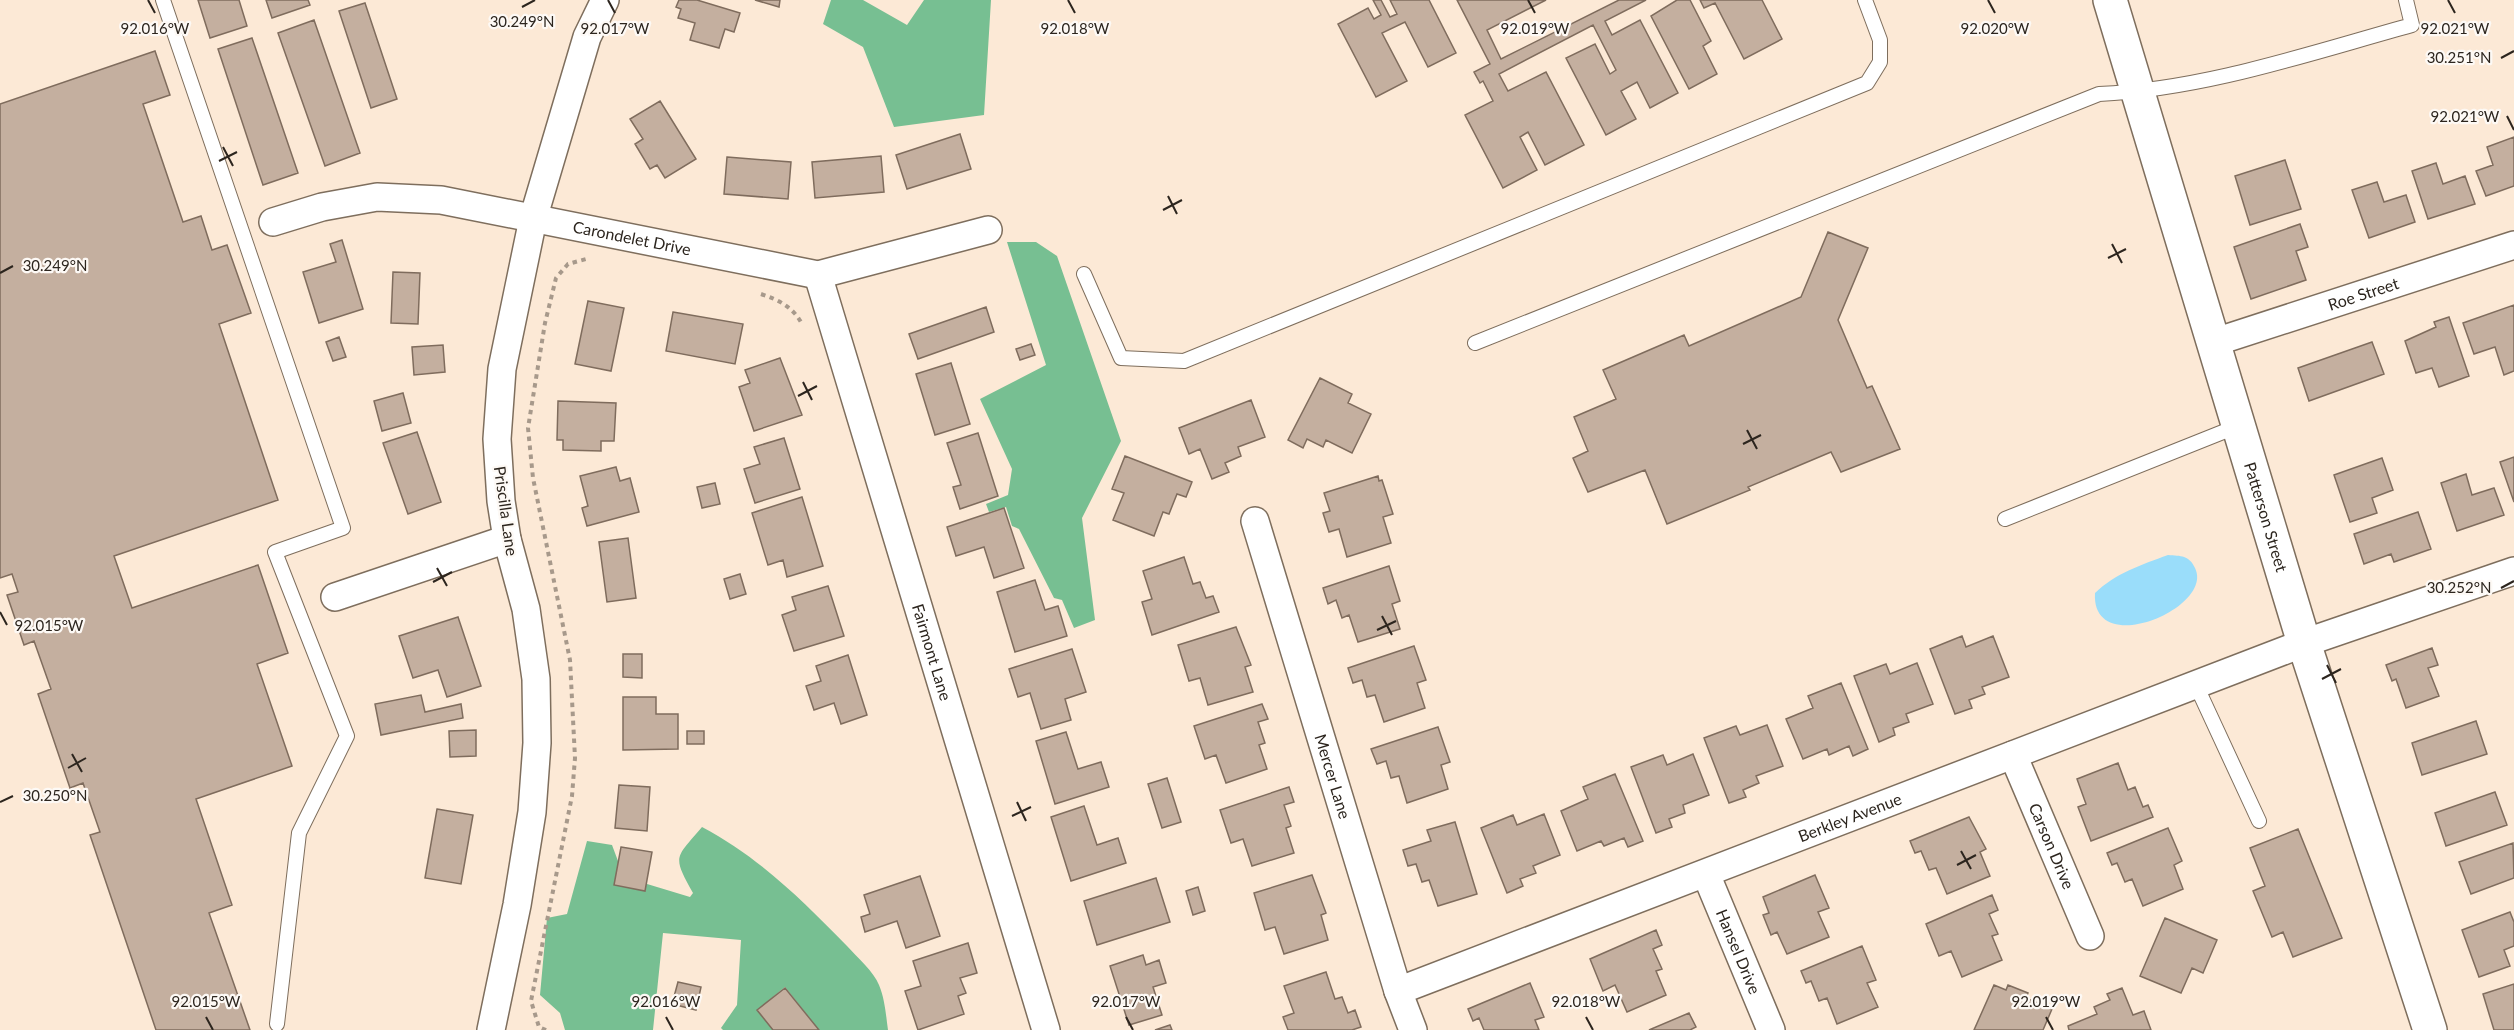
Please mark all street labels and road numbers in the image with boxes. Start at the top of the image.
street label: Carondelet Drive [572,217,693,259]
street label: Roe Street [2325,273,2401,314]
street label: Patterson Street [2241,460,2292,574]
street label: Priscilla Lane [491,465,522,557]
street label: Fairmont Lane [909,601,956,703]
street label: Mercer Lane [1311,732,1355,821]
street label: Berkley Avenue [1795,789,1904,845]
street label: Carson Drive [2026,800,2079,892]
street label: Hansel Drive [1713,906,1765,997]

